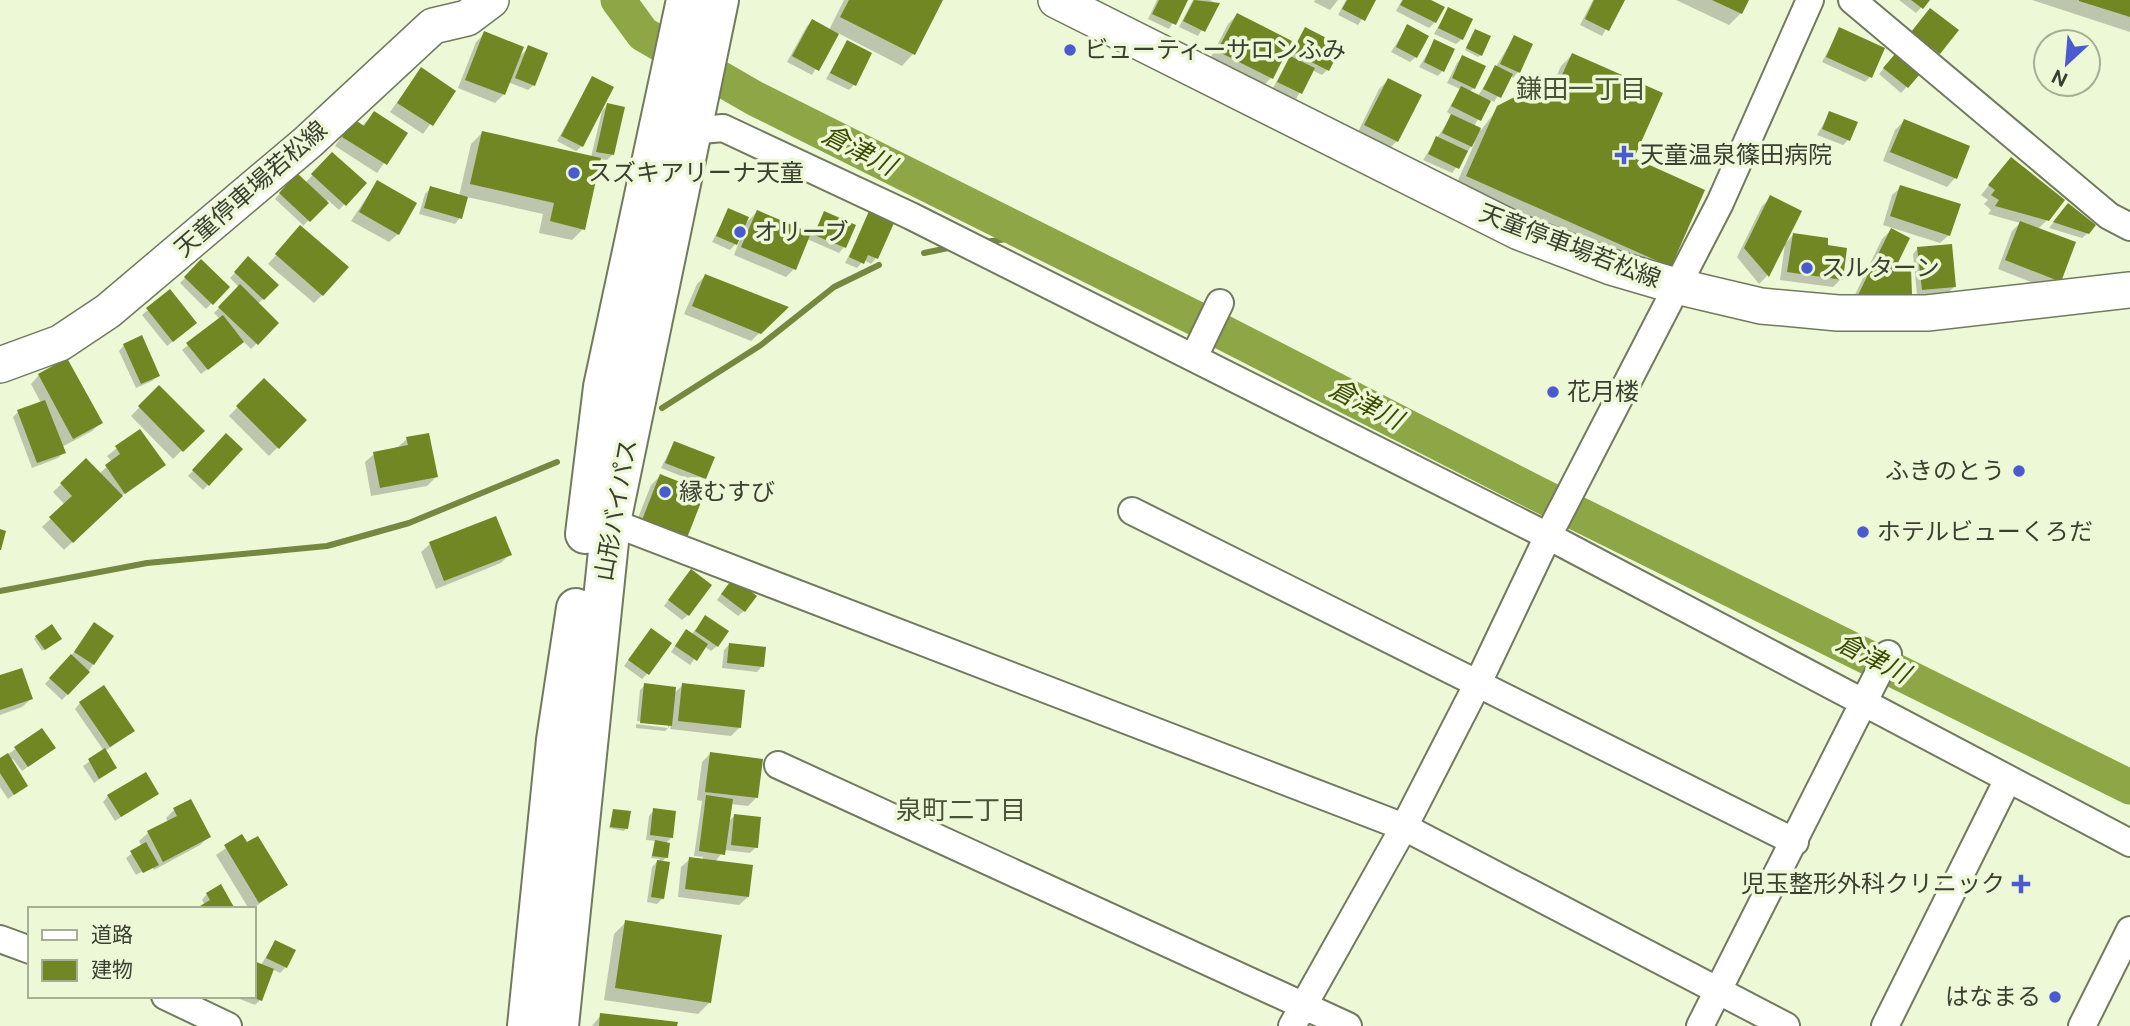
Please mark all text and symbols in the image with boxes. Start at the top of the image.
north arrow [2032,28,2102,98]
place label: ビューティーサロンふみ [1084,35,1346,63]
marker: ビューティーサロンふみ [1062,42,1078,58]
text: N [2048,65,2071,91]
district label: 鎌田一丁目 [1516,73,1646,104]
street label: 天童停車場若松線 [169,115,332,262]
water label: 倉津川 [817,118,904,182]
place label: 天童温泉篠田病院 [1640,140,1832,168]
marker: 天童温泉篠田病院 [1614,145,1634,165]
place label: スズキアリーナ天童 [588,158,804,186]
marker: スズキアリーナ天童 [566,165,582,181]
street label: 天童停車場若松線 [1476,198,1665,293]
place label: オリーブ [754,217,849,245]
marker: オリーブ [732,224,748,240]
place label: スルターン [1821,253,1940,281]
marker: スルターン [1799,260,1815,276]
water label: 倉津川 [1324,372,1411,436]
place label: 花月楼 [1567,377,1639,405]
marker: 花月楼 [1545,384,1561,400]
street label: 山形バイパス [589,437,641,583]
place label: ふきのとう [1885,456,2005,484]
marker: ふきのとう [2011,463,2027,479]
place label: 縁むすび [679,477,775,505]
marker: 縁むすび [657,484,673,500]
place label: ホテルビューくろだ [1877,517,2093,545]
marker: ホテルビューくろだ [1855,524,1871,540]
water label: 倉津川 [1831,626,1918,690]
district label: 泉町二丁目 [896,794,1026,825]
place label: 児玉整形外科クリニック [1741,869,2005,897]
marker: 児玉整形外科クリニック [2011,874,2031,894]
legend [28,907,256,998]
text: 道路 [91,922,133,947]
text: 建物 [91,957,133,982]
place label: はなまる [1945,982,2041,1010]
marker: はなまる [2047,989,2063,1005]

